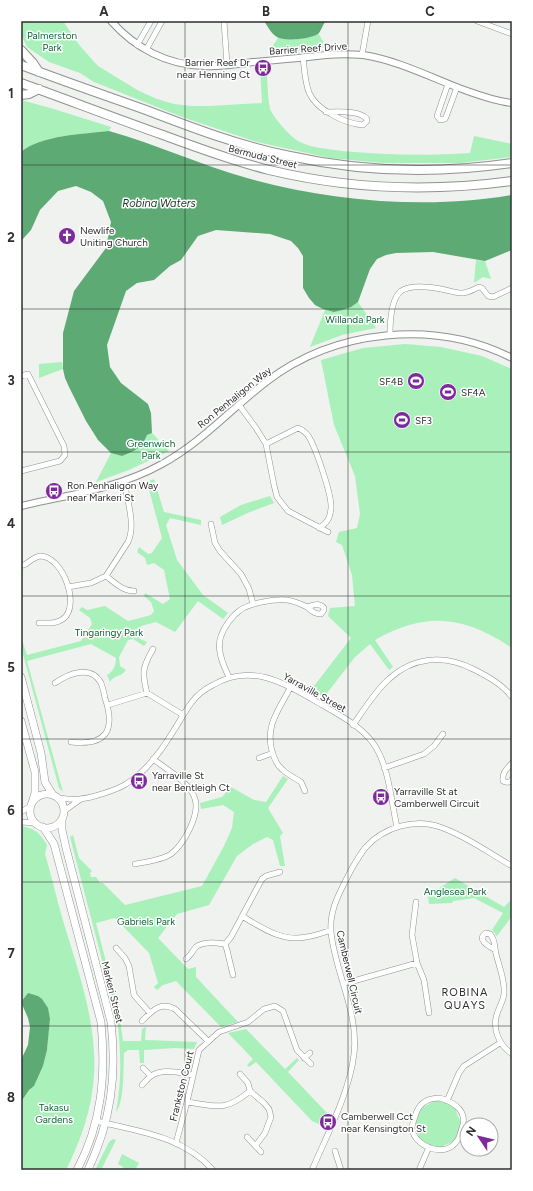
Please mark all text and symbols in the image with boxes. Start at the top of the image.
text: A [99,4,109,19]
text: B [262,4,270,19]
text: C [425,4,435,19]
park label: Palmerston Park [27,29,77,54]
street label: Barrier Reef Drive [269,39,348,58]
place label: Barrier Reef Dr near Henning Ct [177,56,251,81]
bus stop icon: Barrier Reef Dr near Henning Ct [253,58,273,78]
text: 1 [8,86,14,101]
street label: Bermuda Street [227,142,299,171]
water label: Robina Waters [122,197,196,210]
place label: Newlife Uniting Church [80,224,148,249]
church icon: Newlife Uniting Church [57,226,77,246]
text: 2 [7,230,15,245]
park label: Willanda Park [325,313,385,326]
street label: Ron Penhaligon Way [195,363,274,431]
sports icon: SF4B [406,371,426,391]
text: 3 [7,373,15,388]
place label: SF4B [379,375,403,388]
sports icon: SF4A [438,382,458,402]
place label: SF4A [461,386,486,399]
sports icon: SF3 [392,410,412,430]
place label: SF3 [415,414,432,427]
park label: Greenwich Park [127,437,176,462]
place label: Ron Penhaligon Way near Markeri St [67,479,159,504]
bus stop icon: Ron Penhaligon Way near Markeri St [44,481,64,501]
text: 4 [7,516,15,531]
park label: Tingaringy Park [75,626,143,639]
text: 5 [7,660,15,675]
street label: Yarraville Street [281,670,349,715]
place label: Yarraville St near Bentleigh Ct [152,769,230,794]
bus stop icon: Yarraville St near Bentleigh Ct [129,771,149,791]
place label: Yarraville St at Camberwell Circuit [394,785,480,810]
bus stop icon: Yarraville St at Camberwell Circuit [371,787,391,807]
text: 6 [7,803,15,818]
park label: Anglesea Park [424,885,486,898]
park label: Gabriels Park [117,915,175,928]
street label: Camberwell Circuit [334,929,366,1015]
text: 7 [7,946,15,961]
street label: Markeri Street [99,960,127,1025]
district label: ROBINA QUAYS [441,986,489,1012]
street label: Frankston Court [166,1049,197,1123]
text: 8 [7,1090,15,1105]
park label: Takasu Gardens [35,1101,73,1126]
place label: Camberwell Cct near Kensington St [341,1110,426,1135]
bus stop icon: Camberwell Cct near Kensington St [318,1112,338,1132]
north arrow [459,1117,499,1157]
text: N [463,1124,479,1139]

